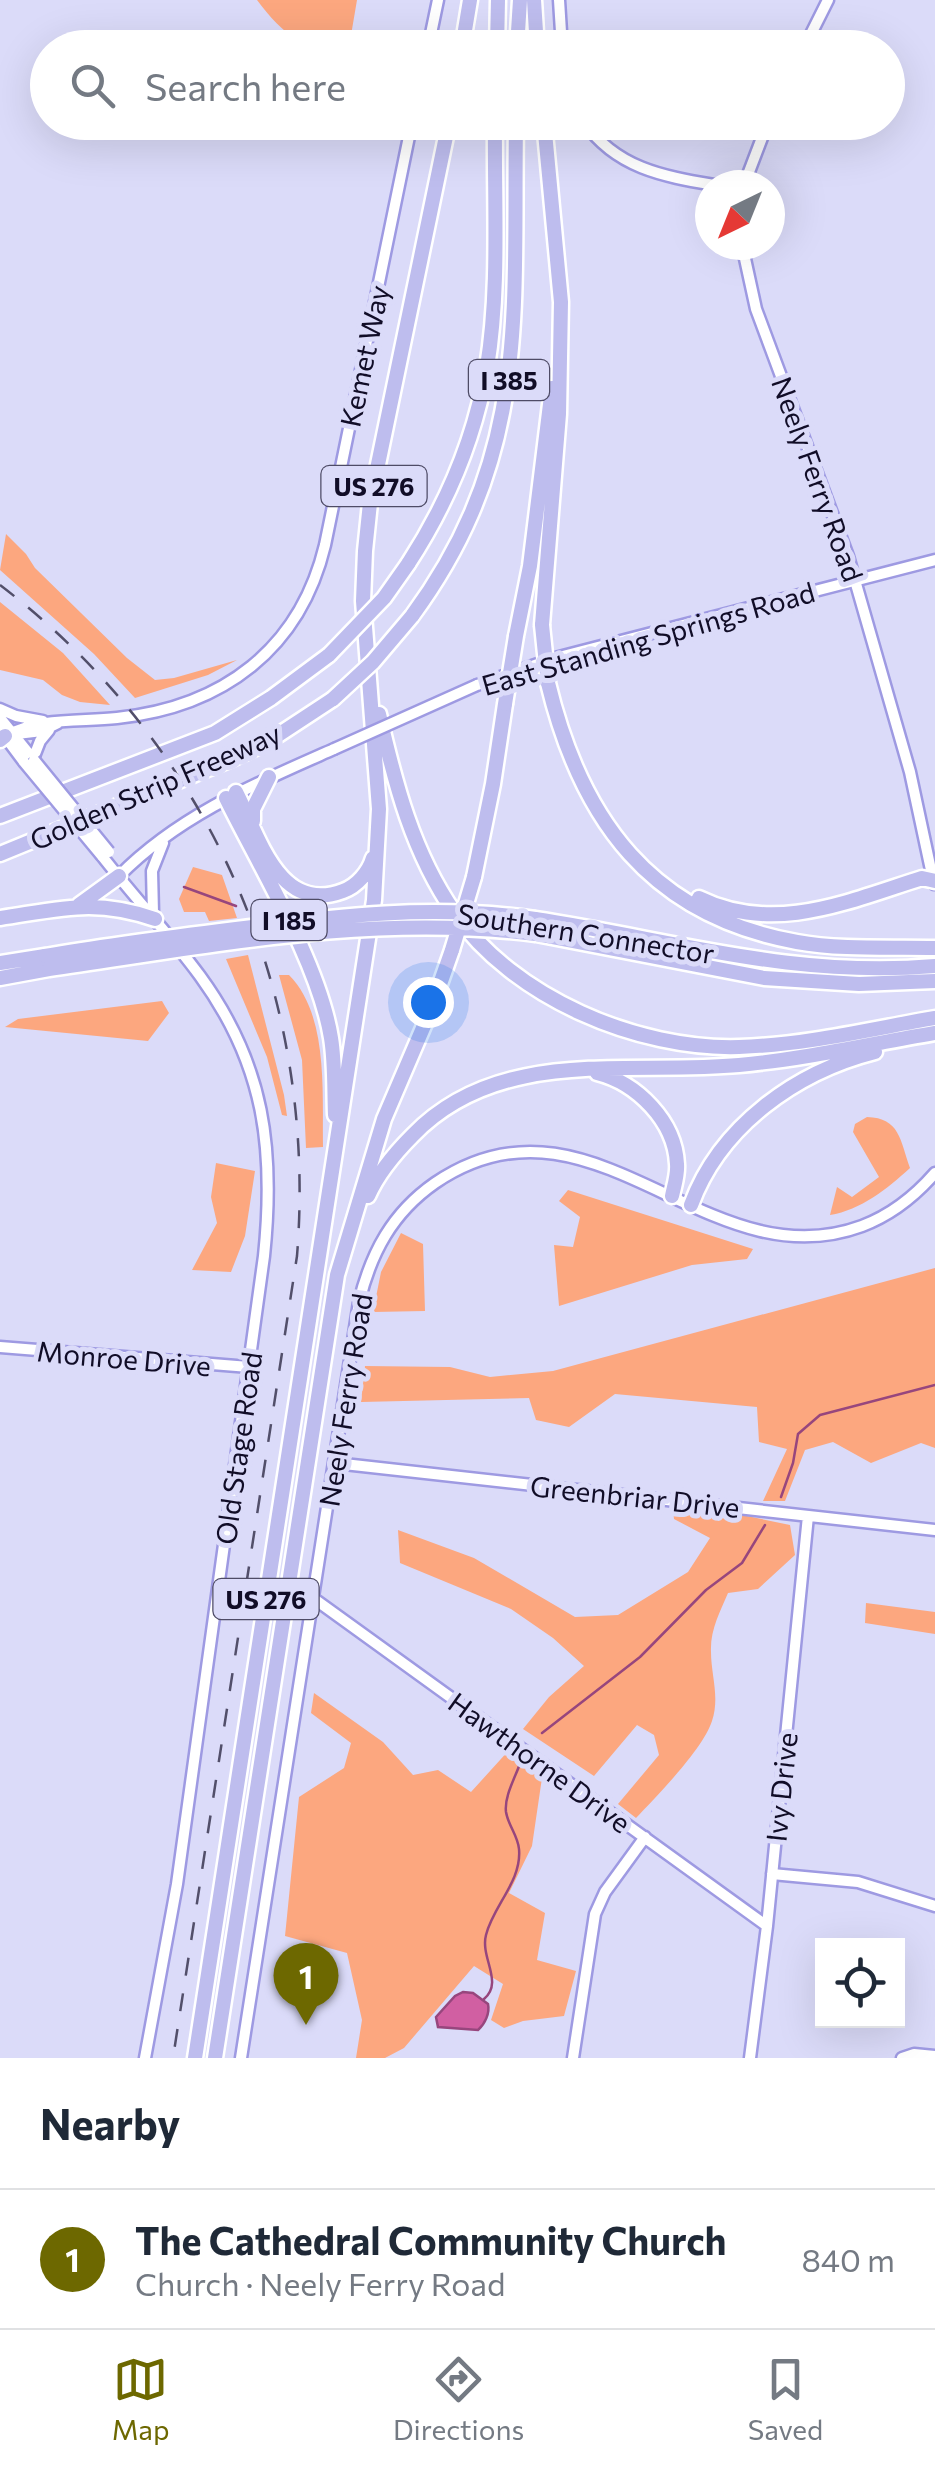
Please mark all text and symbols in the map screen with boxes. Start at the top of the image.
search box [30,30,905,140]
icon: search [65,58,120,113]
text: Search here [145,62,346,109]
north arrow [695,170,785,260]
street label: Kemet Way [332,282,396,430]
road number: I 385 [469,360,549,400]
street label: Neely Ferry Road [765,372,871,586]
road number: US 276 [322,466,426,506]
street label: East Standing Springs Road [477,574,819,702]
street label: Golden Strip Freeway [24,715,286,857]
street label: Southern Connector [455,896,717,970]
road number: I 185 [252,900,326,940]
your location [403,977,454,1028]
street label: Neely Ferry Road [311,1291,379,1509]
street label: Monroe Drive [35,1333,213,1383]
street label: Old Stage Road [208,1349,268,1547]
street label: Greenbriar Drive [529,1468,741,1524]
road number: US 276 [214,1579,318,1619]
street label: Hawthorne Drive [442,1684,638,1840]
street label: Ivy Drive [758,1731,804,1843]
map controls [815,1938,905,2028]
button: locate [815,1938,905,2028]
pin: 1 [274,1942,338,2025]
text: Nearby [40,2097,180,2149]
text: The Cathedral Community Church [135,2216,727,2263]
text: 1 [65,2239,80,2279]
text: 840 m [801,2239,895,2279]
text: Church · Neely Ferry Road [135,2263,506,2303]
tab: Map [112,2352,169,2446]
tab: Directions [393,2352,524,2446]
tab: Saved [748,2352,823,2446]

